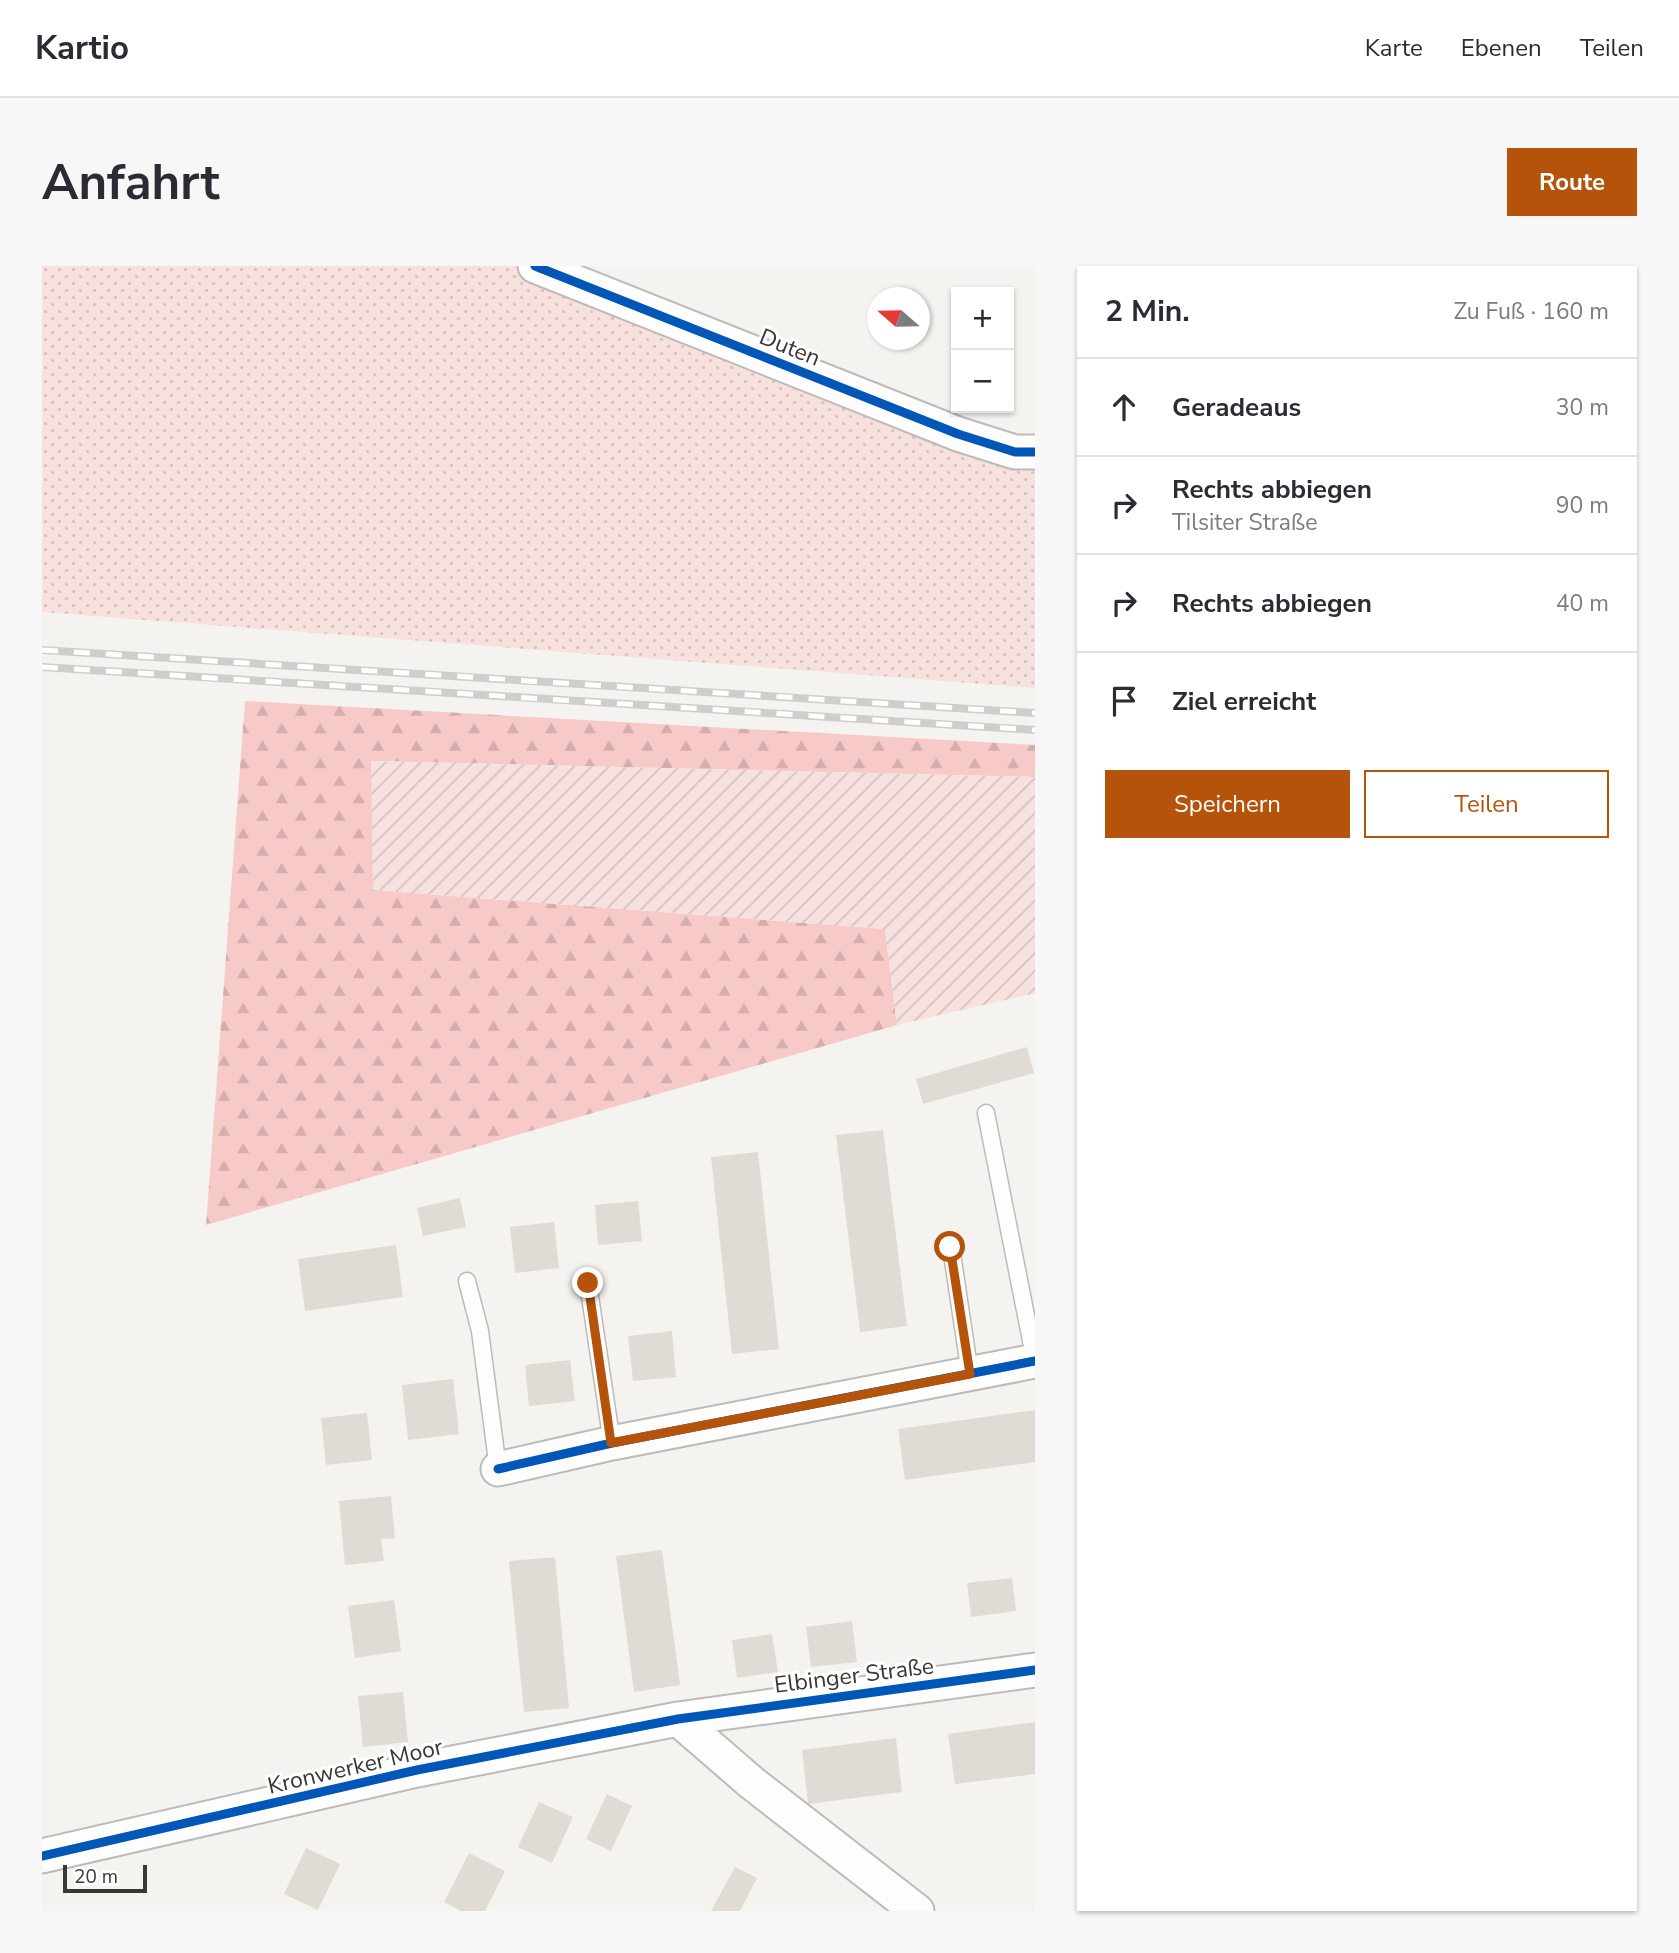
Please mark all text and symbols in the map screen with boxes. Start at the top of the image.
text: Kartio [35,26,129,71]
text: Karte [1365,32,1423,64]
text: Ebenen [1461,32,1542,64]
text: Teilen [1580,32,1644,64]
button: Route [1507,148,1637,216]
text: Anfahrt [42,149,220,216]
north arrow [867,287,930,350]
map controls [951,287,1014,413]
button: + [951,287,1014,350]
text: 2 Min. [1105,291,1190,332]
text: Zu Fuß · 160 m [1453,296,1609,327]
street label: Duten [755,321,825,374]
button: − [951,350,1014,413]
icon: ahead [1105,388,1143,426]
text: Geradeaus [1172,390,1301,425]
text: 30 m [1556,392,1609,423]
text: Rechts abbiegen [1172,472,1372,507]
icon: right [1105,486,1143,524]
text: 90 m [1556,490,1609,521]
text: Tilsiter Straße [1172,507,1317,538]
icon: right [1105,584,1143,622]
text: Rechts abbiegen [1172,586,1372,621]
text: 40 m [1556,588,1609,619]
icon: arrive [1105,682,1143,720]
text: Ziel erreicht [1172,684,1316,719]
button: Speichern [1105,770,1350,838]
button: Teilen [1364,770,1609,838]
route start [934,1231,965,1262]
route end [572,1267,603,1298]
street label: Elbinger Straße [772,1650,936,1701]
street label: Kronwerker Moor [264,1731,446,1802]
scale bar [63,1862,147,1894]
text: 20 m [74,1864,118,1890]

